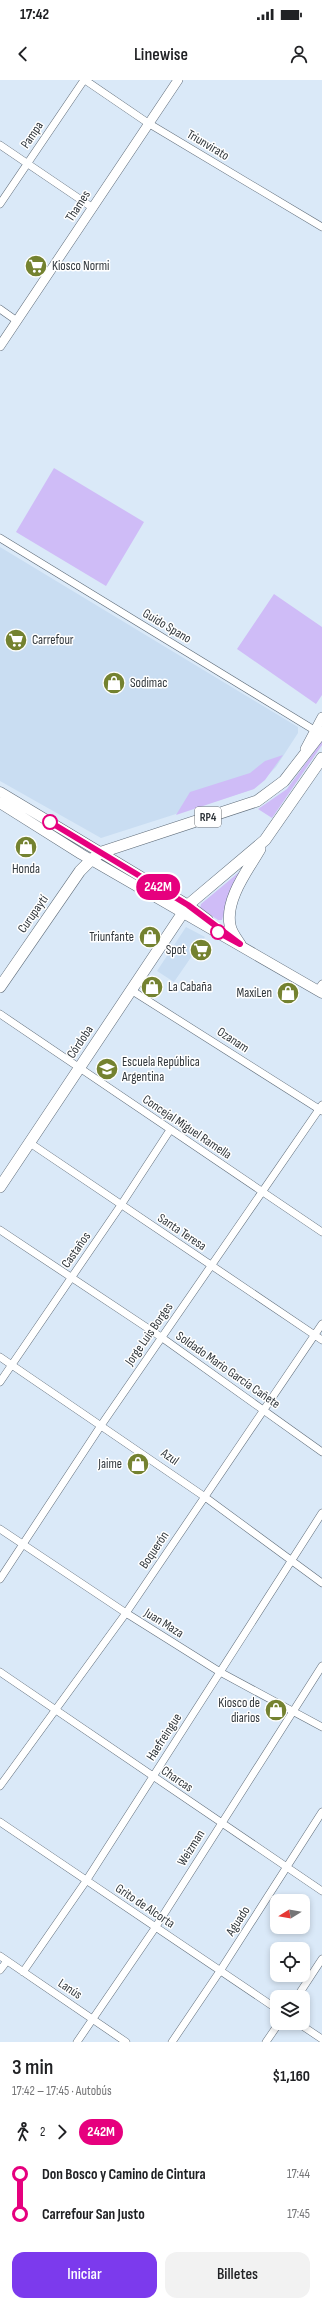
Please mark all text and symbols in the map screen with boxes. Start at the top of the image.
text: 17:42 [20,5,49,24]
icon: back [12,43,34,65]
icon: person [288,43,310,65]
text: Linewise [134,44,188,65]
street label: Pampa [17,118,47,152]
street label: Triunvirato [184,126,232,164]
street label: Thames [62,187,94,225]
supermarket icon: Kiosco Normi [23,253,49,279]
place label: Kiosco Normi [52,258,110,274]
street label: Guido Spano [140,605,194,647]
supermarket icon: Carrefour [3,627,29,653]
place label: Carrefour [32,632,74,648]
shop icon: Sodimac [101,670,127,696]
place label: Sodimac [130,675,167,691]
road number: RP4 [195,807,221,827]
unlabelled marker [42,814,58,830]
shop icon: Honda [13,834,39,860]
place label: Honda [12,861,40,877]
line badge: 242M [130,874,186,900]
text: 242M [144,878,172,895]
street label: Curupaytí [14,891,52,936]
shop icon: Triunfante [137,924,163,950]
unlabelled marker [210,924,226,940]
place label: Triunfante [89,929,134,945]
supermarket icon: Spot [188,937,214,963]
place label: Spot [166,942,186,958]
shop icon: La Cabaña [139,974,165,1000]
place label: La Cabaña [168,979,212,995]
shop icon: MaxiLen [275,980,301,1006]
place label: MaxiLen [237,985,272,1001]
street label: Córdoba [63,1022,97,1062]
street label: Ozanam [214,1024,252,1056]
place label: Escuela República Argentina [121,1054,200,1085]
school or university icon: Escuela República Argentina [94,1056,120,1082]
street label: Concejal Miguel Ramella [139,1091,235,1163]
street label: Santa Teresa [155,1210,209,1254]
street label: Castaños [58,1229,94,1271]
street label: Jorge Luis Borges [121,1299,177,1369]
street label: Soldado Mario García Cañete [173,1328,283,1412]
street label: Azul [157,1445,182,1469]
shop icon: Jaime [125,1451,151,1477]
place label: Jaime [97,1456,122,1472]
street label: Boquerón [136,1528,172,1572]
street label: Juan Maza [141,1604,187,1641]
place label: Kiosco de diarios [218,1695,260,1726]
shop icon: Kiosco de diarios [263,1697,289,1723]
street label: Haefreingue [143,1710,185,1764]
street label: Charcas [158,1763,196,1796]
street label: Weizman [174,1827,208,1869]
street label: Grito de Alcorta [112,1880,178,1932]
north arrow [270,1894,310,1934]
map controls [270,1894,310,2030]
street label: Aguado [222,1903,253,1940]
button: locate [270,1942,310,1982]
street label: Lanús [55,1975,85,2003]
button: layers [270,1990,310,2030]
text: 3 min [12,2054,53,2081]
text: $1,160 [272,2067,310,2086]
text: 17:42 – 17:45 · Autobús [12,2083,112,2099]
icon: walk [12,2121,34,2143]
icon: forward [51,2121,73,2143]
text: 242M [87,2123,115,2140]
text: 2 [40,2124,45,2140]
text: Don Bosco y Camino de Cintura [42,2165,206,2184]
text: 17:44 [287,2166,310,2182]
text: Carrefour San Justo [42,2205,145,2224]
text: 17:45 [287,2206,310,2222]
button: Iniciar [12,2252,157,2298]
button: Billetes [165,2252,310,2298]

